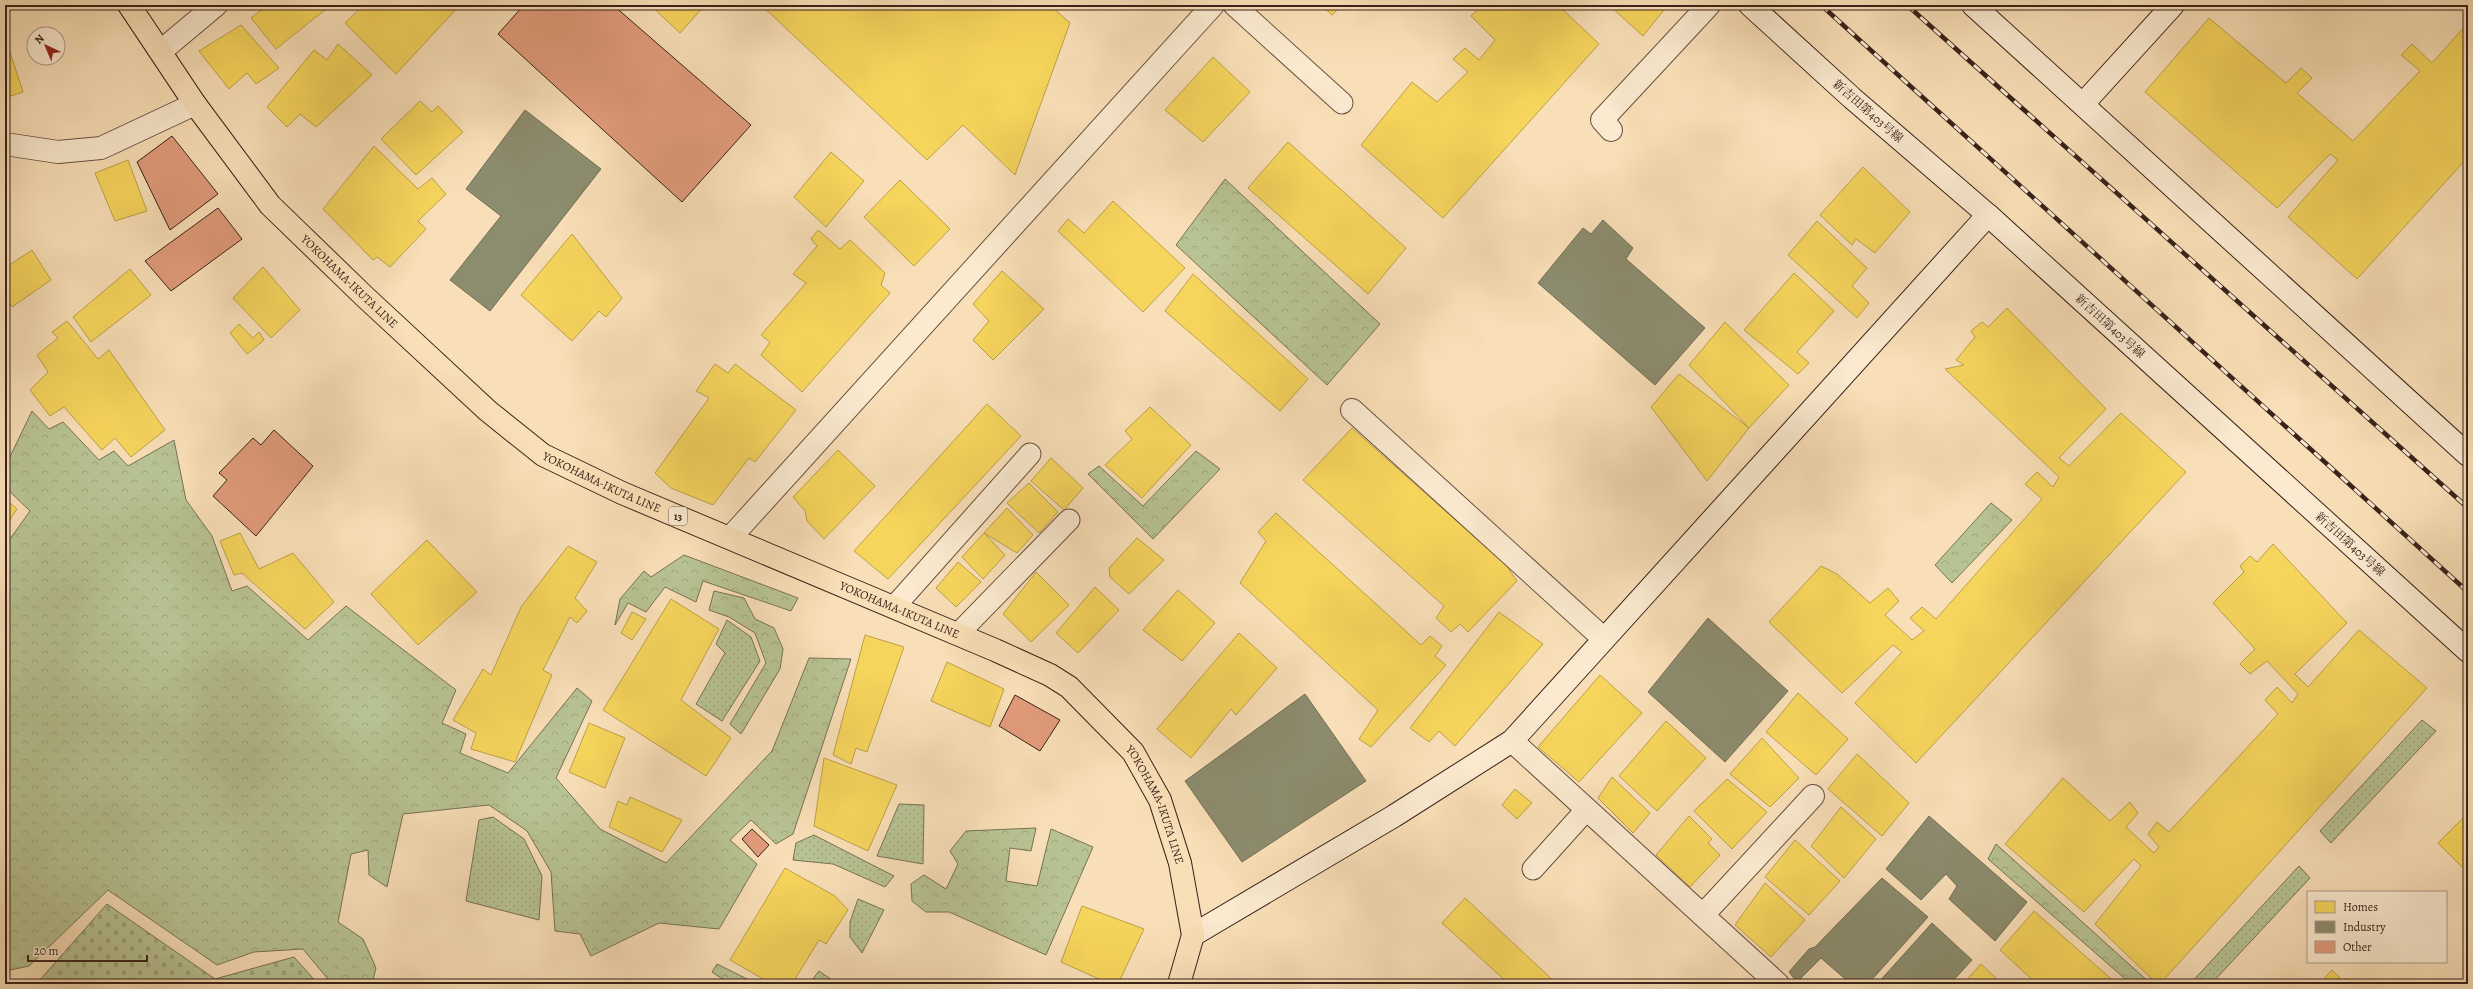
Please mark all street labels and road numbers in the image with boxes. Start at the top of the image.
street label: 新吉田第403号線 [1829,76,1907,146]
street label: YOKOHAMA-IKUTA LINE [297,230,401,332]
street label: 新吉田第403号線 [2072,290,2148,362]
street label: YOKOHAMA-IKUTA LINE [539,448,663,516]
road number: 13 [669,507,687,525]
street label: 新吉田第403号線 [2312,508,2388,580]
street label: YOKOHAMA-IKUTA LINE [836,577,962,642]
street label: YOKOHAMA-IKUTA LINE [1122,741,1188,866]

